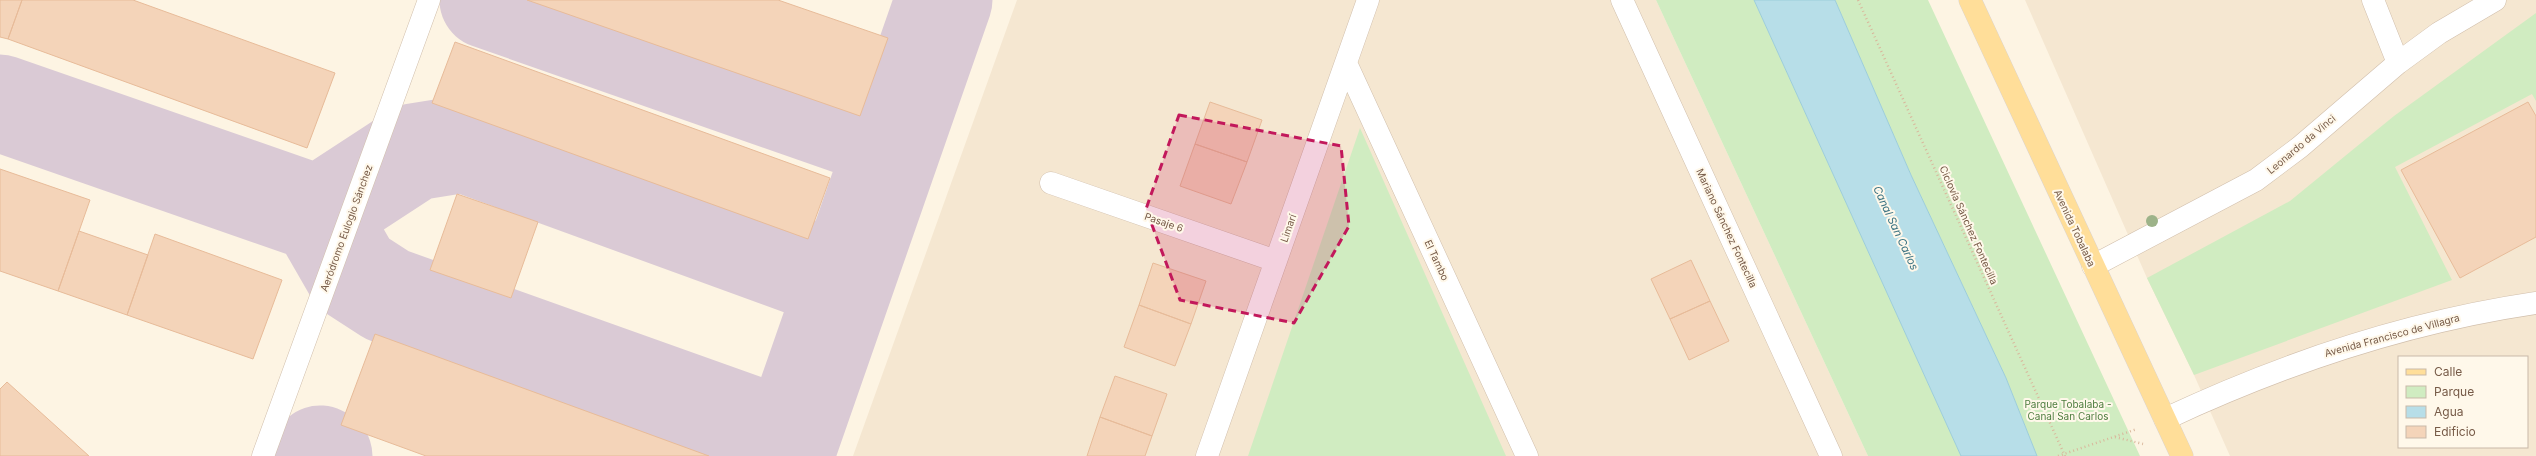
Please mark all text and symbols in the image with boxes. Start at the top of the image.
street label: Leonardo da Vinci [2264,112,2338,176]
street label: Aeródromo Eulogio Sánchez [317,163,375,293]
street label: Ciclovía Sánchez Fontecilla [1937,164,2001,286]
street label: Mariano Sánchez Fontecilla [1694,167,1760,289]
water label: Canal San Carlos [1870,184,1922,273]
street label: Avenida Tobalaba [2052,188,2098,268]
street label: Pasaje 6 [1143,210,1185,234]
street label: Limarí [1278,212,1299,244]
street label: El Tambo [1422,238,1452,282]
street label: Avenida Francisco de Villagra [2323,311,2461,359]
legend [2398,356,2528,448]
text: Calle [2434,364,2462,379]
text: Parque [2434,384,2474,399]
park label: Parque Tobalaba - Canal San Carlos [2024,398,2112,422]
text: Agua [2434,404,2463,419]
text: Edificio [2434,424,2476,439]

